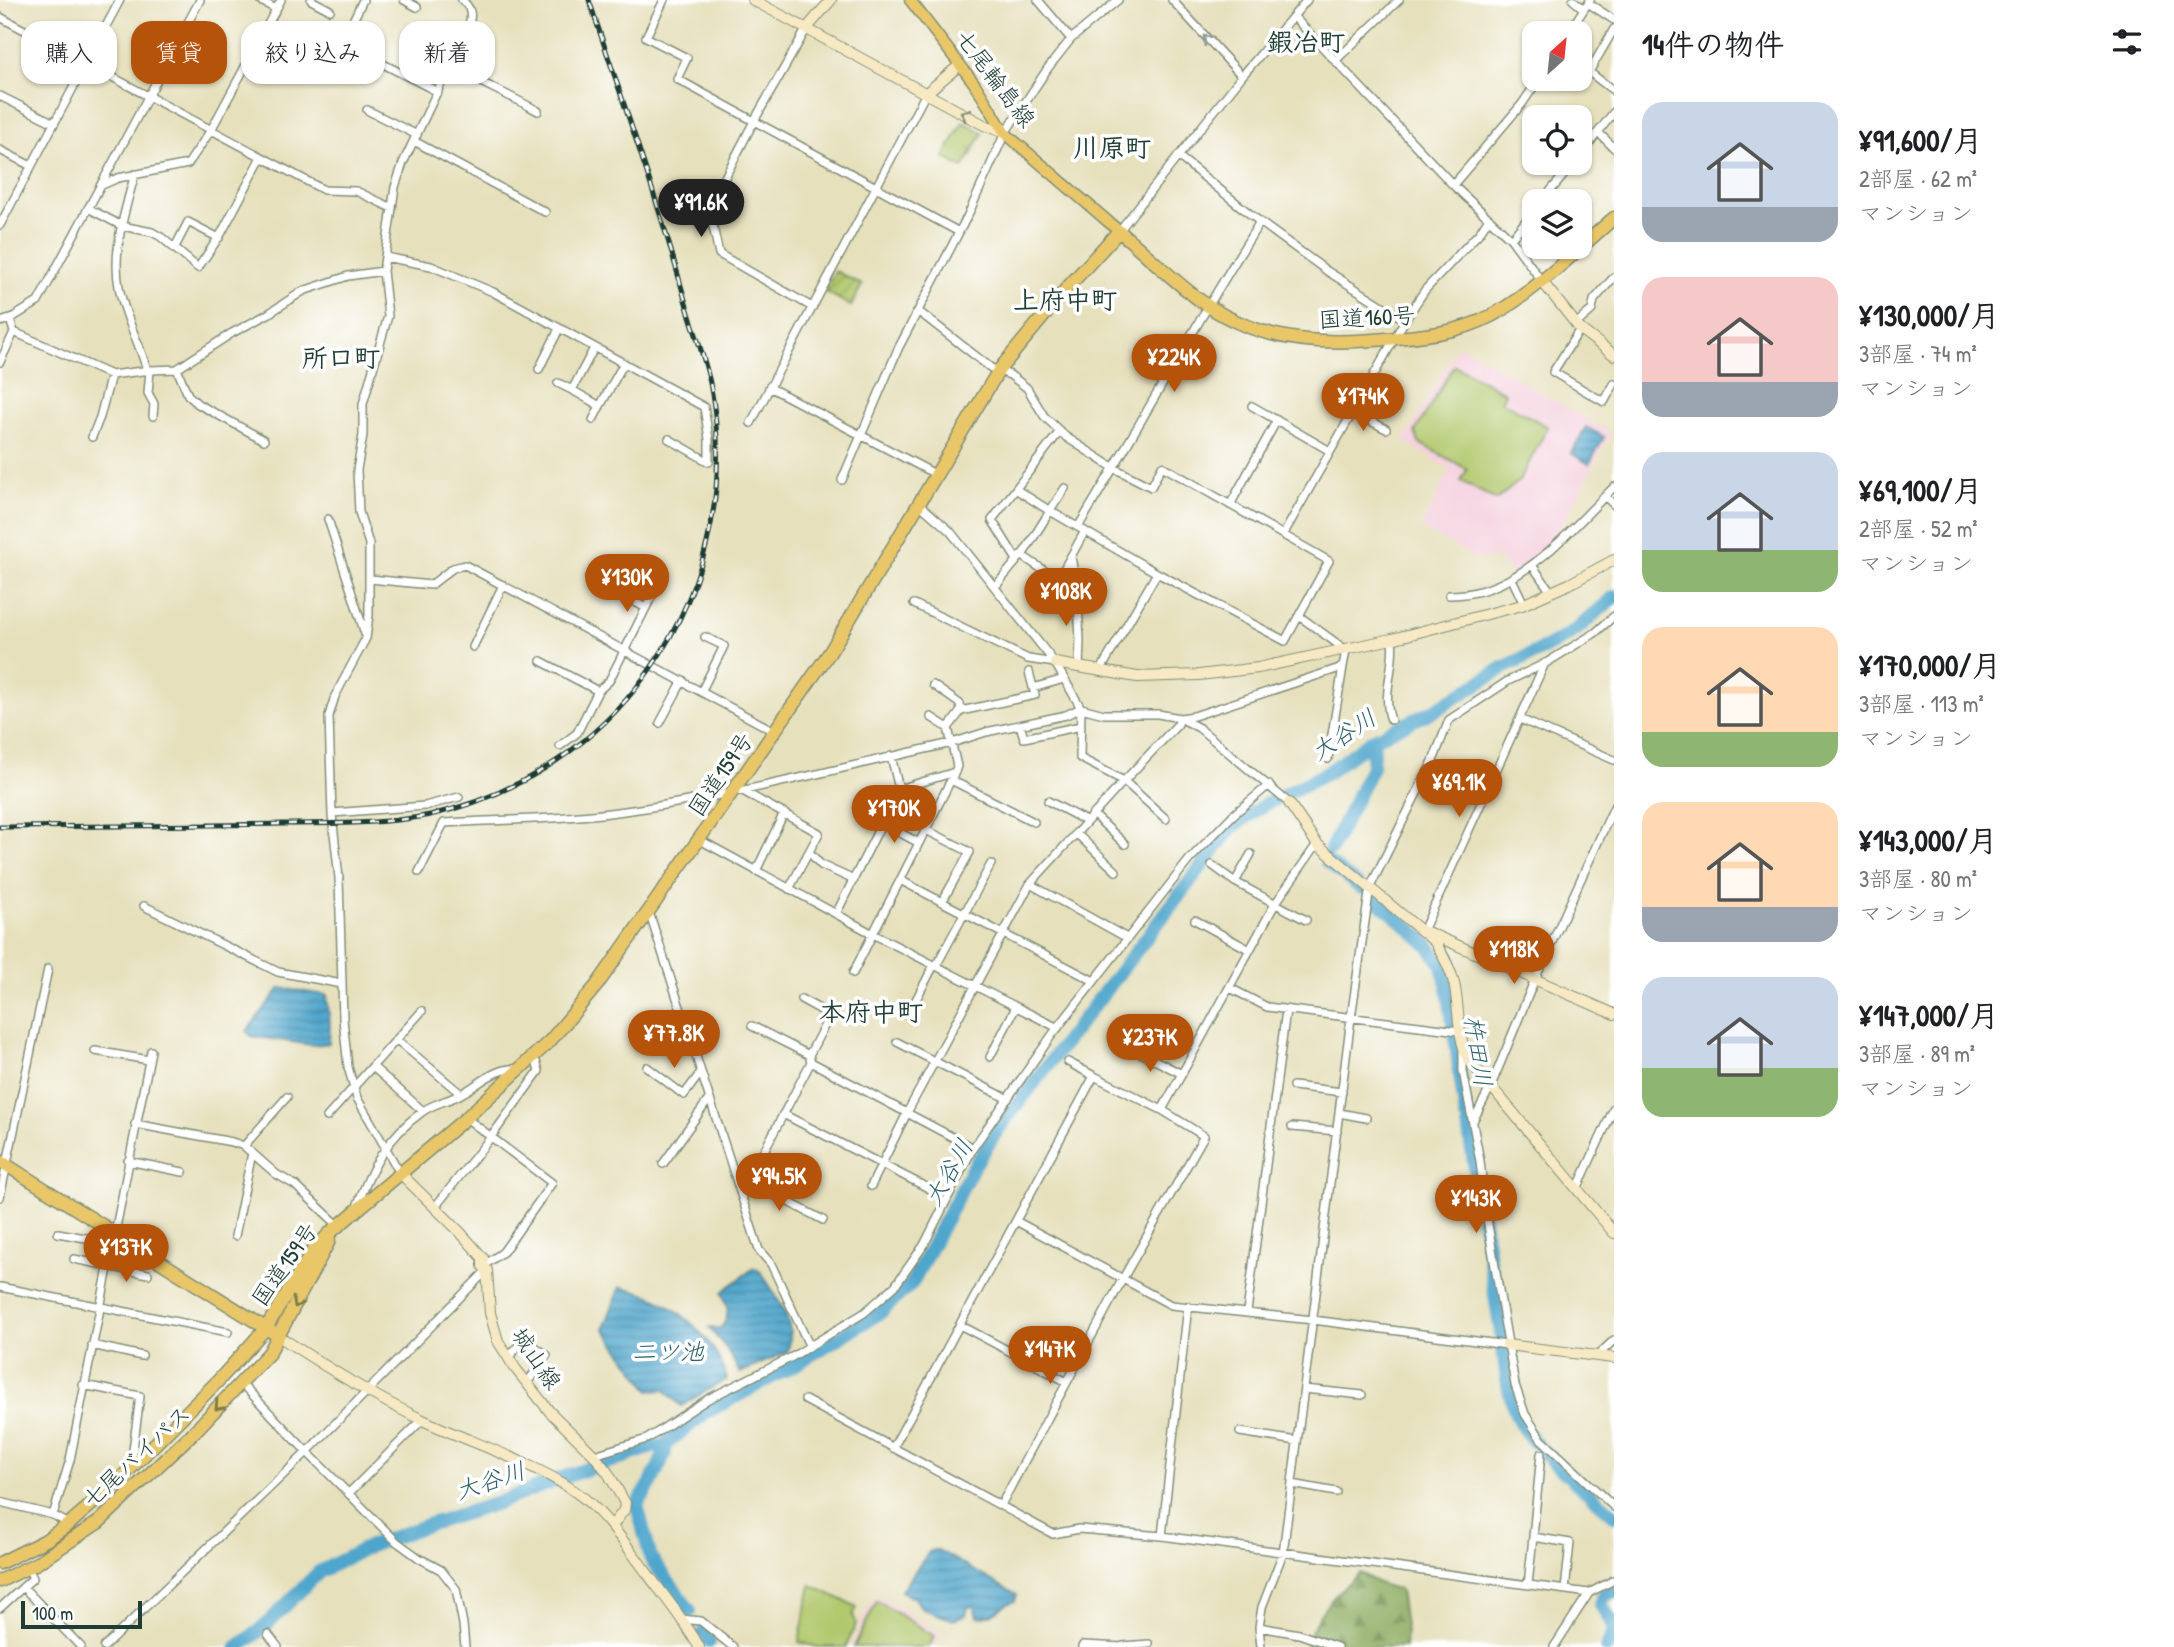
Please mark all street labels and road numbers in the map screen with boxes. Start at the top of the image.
street label: 七尾輪島線 [949,23,1043,133]
street label: 国道160号 [1318,299,1416,335]
street label: 国道159号 [680,726,760,822]
street label: 国道159号 [244,1216,324,1312]
street label: 城山線 [505,1321,569,1395]
street label: 七尾バイパス [75,1398,197,1514]

